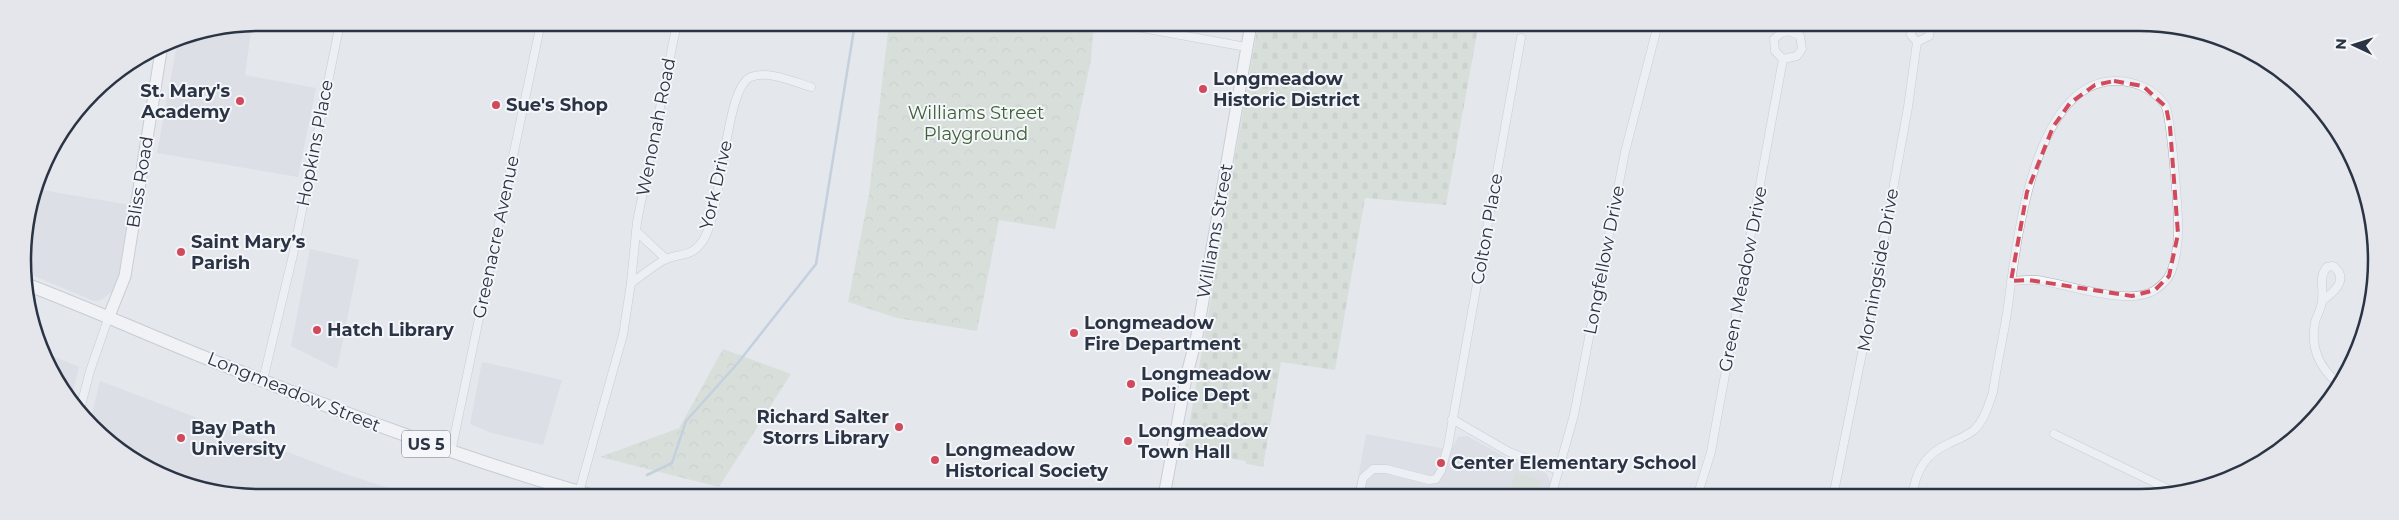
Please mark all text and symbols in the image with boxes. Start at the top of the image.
north arrow [2329,20,2379,70]
text: N [2332,38,2350,50]
street label: Wenonah Road [632,56,680,198]
place label: Longmeadow Historic District [1213,68,1360,111]
street label: Hopkins Place [292,78,338,208]
place label: St. Mary's Academy [140,80,230,123]
marker: Longmeadow Historic District [1197,83,1209,95]
place label: Sue's Shop [506,94,608,116]
marker: St. Mary's Academy [234,95,246,107]
marker: Sue's Shop [490,99,502,111]
park label: Williams Street Playground [908,102,1044,145]
street label: Bliss Road [122,135,158,229]
street label: York Drive [695,138,737,232]
street label: Greenacre Avenue [468,153,524,321]
street label: Williams Street [1192,162,1238,300]
street label: Colton Place [1466,171,1508,286]
street label: Longfellow Drive [1579,183,1629,336]
street label: Green Meadow Drive [1714,184,1772,374]
street label: Morningside Drive [1853,186,1903,353]
place label: Saint Mary’s Parish [191,231,306,274]
marker: Saint Mary’s Parish [175,246,187,258]
place label: Longmeadow Fire Department [1084,312,1241,355]
place label: Hatch Library [327,319,454,341]
marker: Hatch Library [311,324,323,336]
marker: Longmeadow Fire Department [1068,327,1080,339]
street label: Longmeadow Street [204,347,384,437]
place label: Longmeadow Police Dept [1141,363,1271,406]
marker: Longmeadow Police Dept [1125,378,1137,390]
place label: Richard Salter Storrs Library [756,406,889,449]
place label: Bay Path University [191,417,286,460]
place label: Longmeadow Town Hall [1138,420,1268,463]
marker: Richard Salter Storrs Library [893,421,905,433]
road number: US 5 [402,430,450,458]
marker: Bay Path University [175,432,187,444]
marker: Longmeadow Town Hall [1122,435,1134,447]
place label: Longmeadow Historical Society [945,439,1108,482]
place label: Center Elementary School [1451,452,1697,474]
marker: Longmeadow Historical Society [929,454,941,466]
marker: Center Elementary School [1435,457,1447,469]

